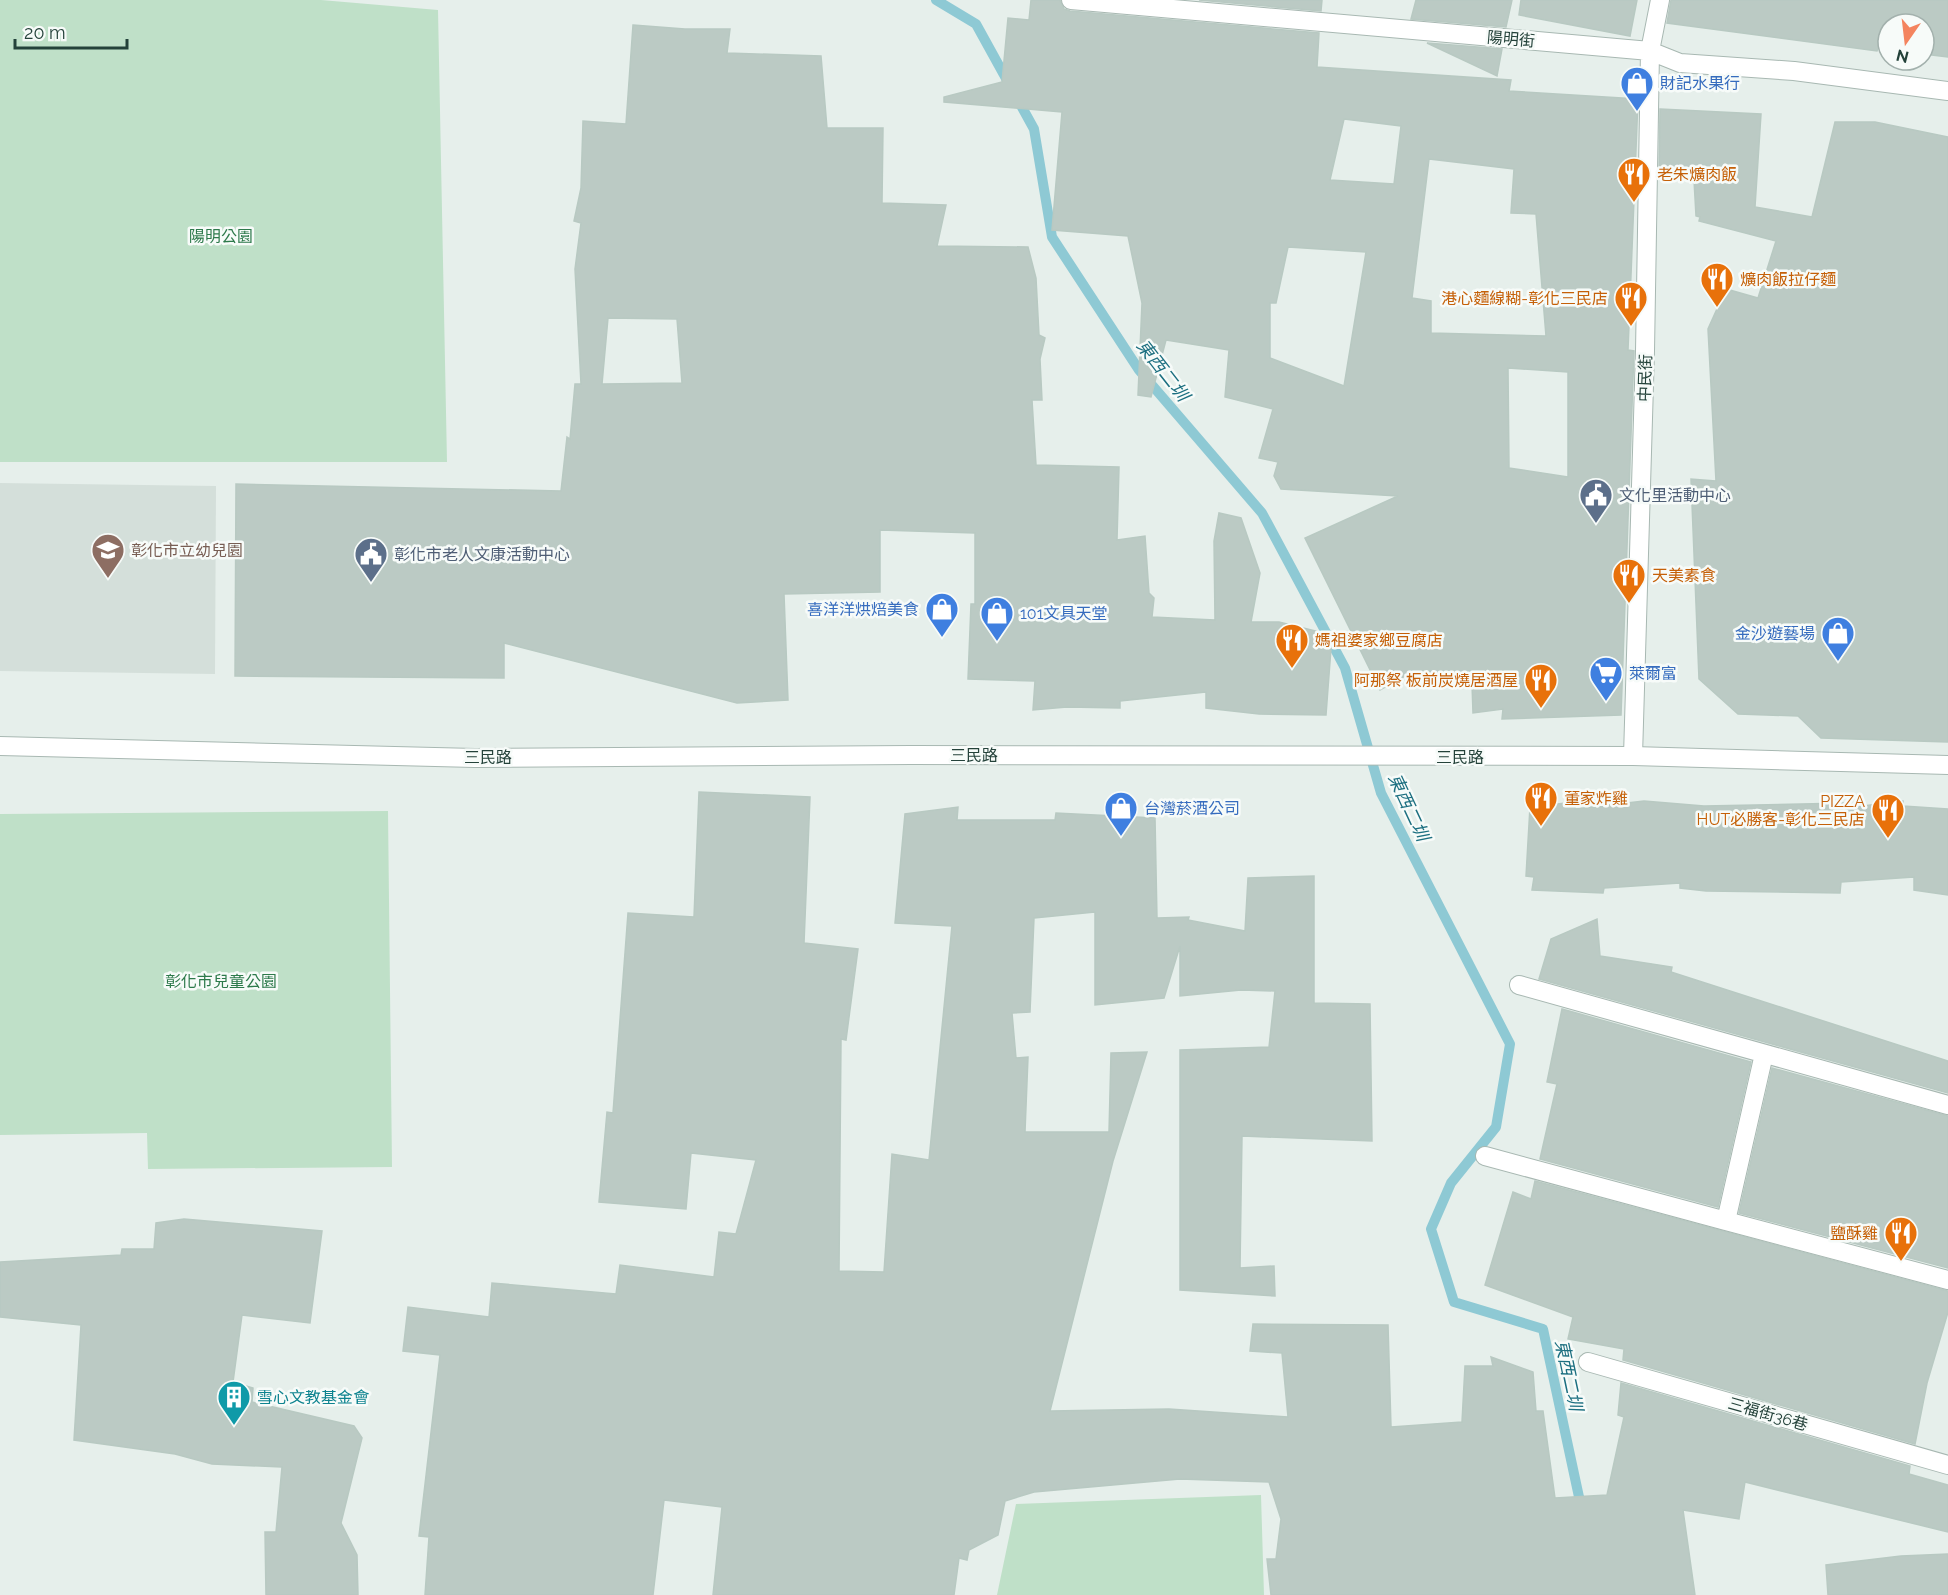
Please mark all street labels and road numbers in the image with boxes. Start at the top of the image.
street label: 陽明街 [1486,27,1536,51]
street label: 中民街 [1635,354,1655,402]
street label: 三民路 [950,746,998,765]
street label: 三民路 [464,748,512,767]
street label: 三民路 [1436,748,1484,767]
street label: 三福街36巷 [1726,1394,1810,1434]

